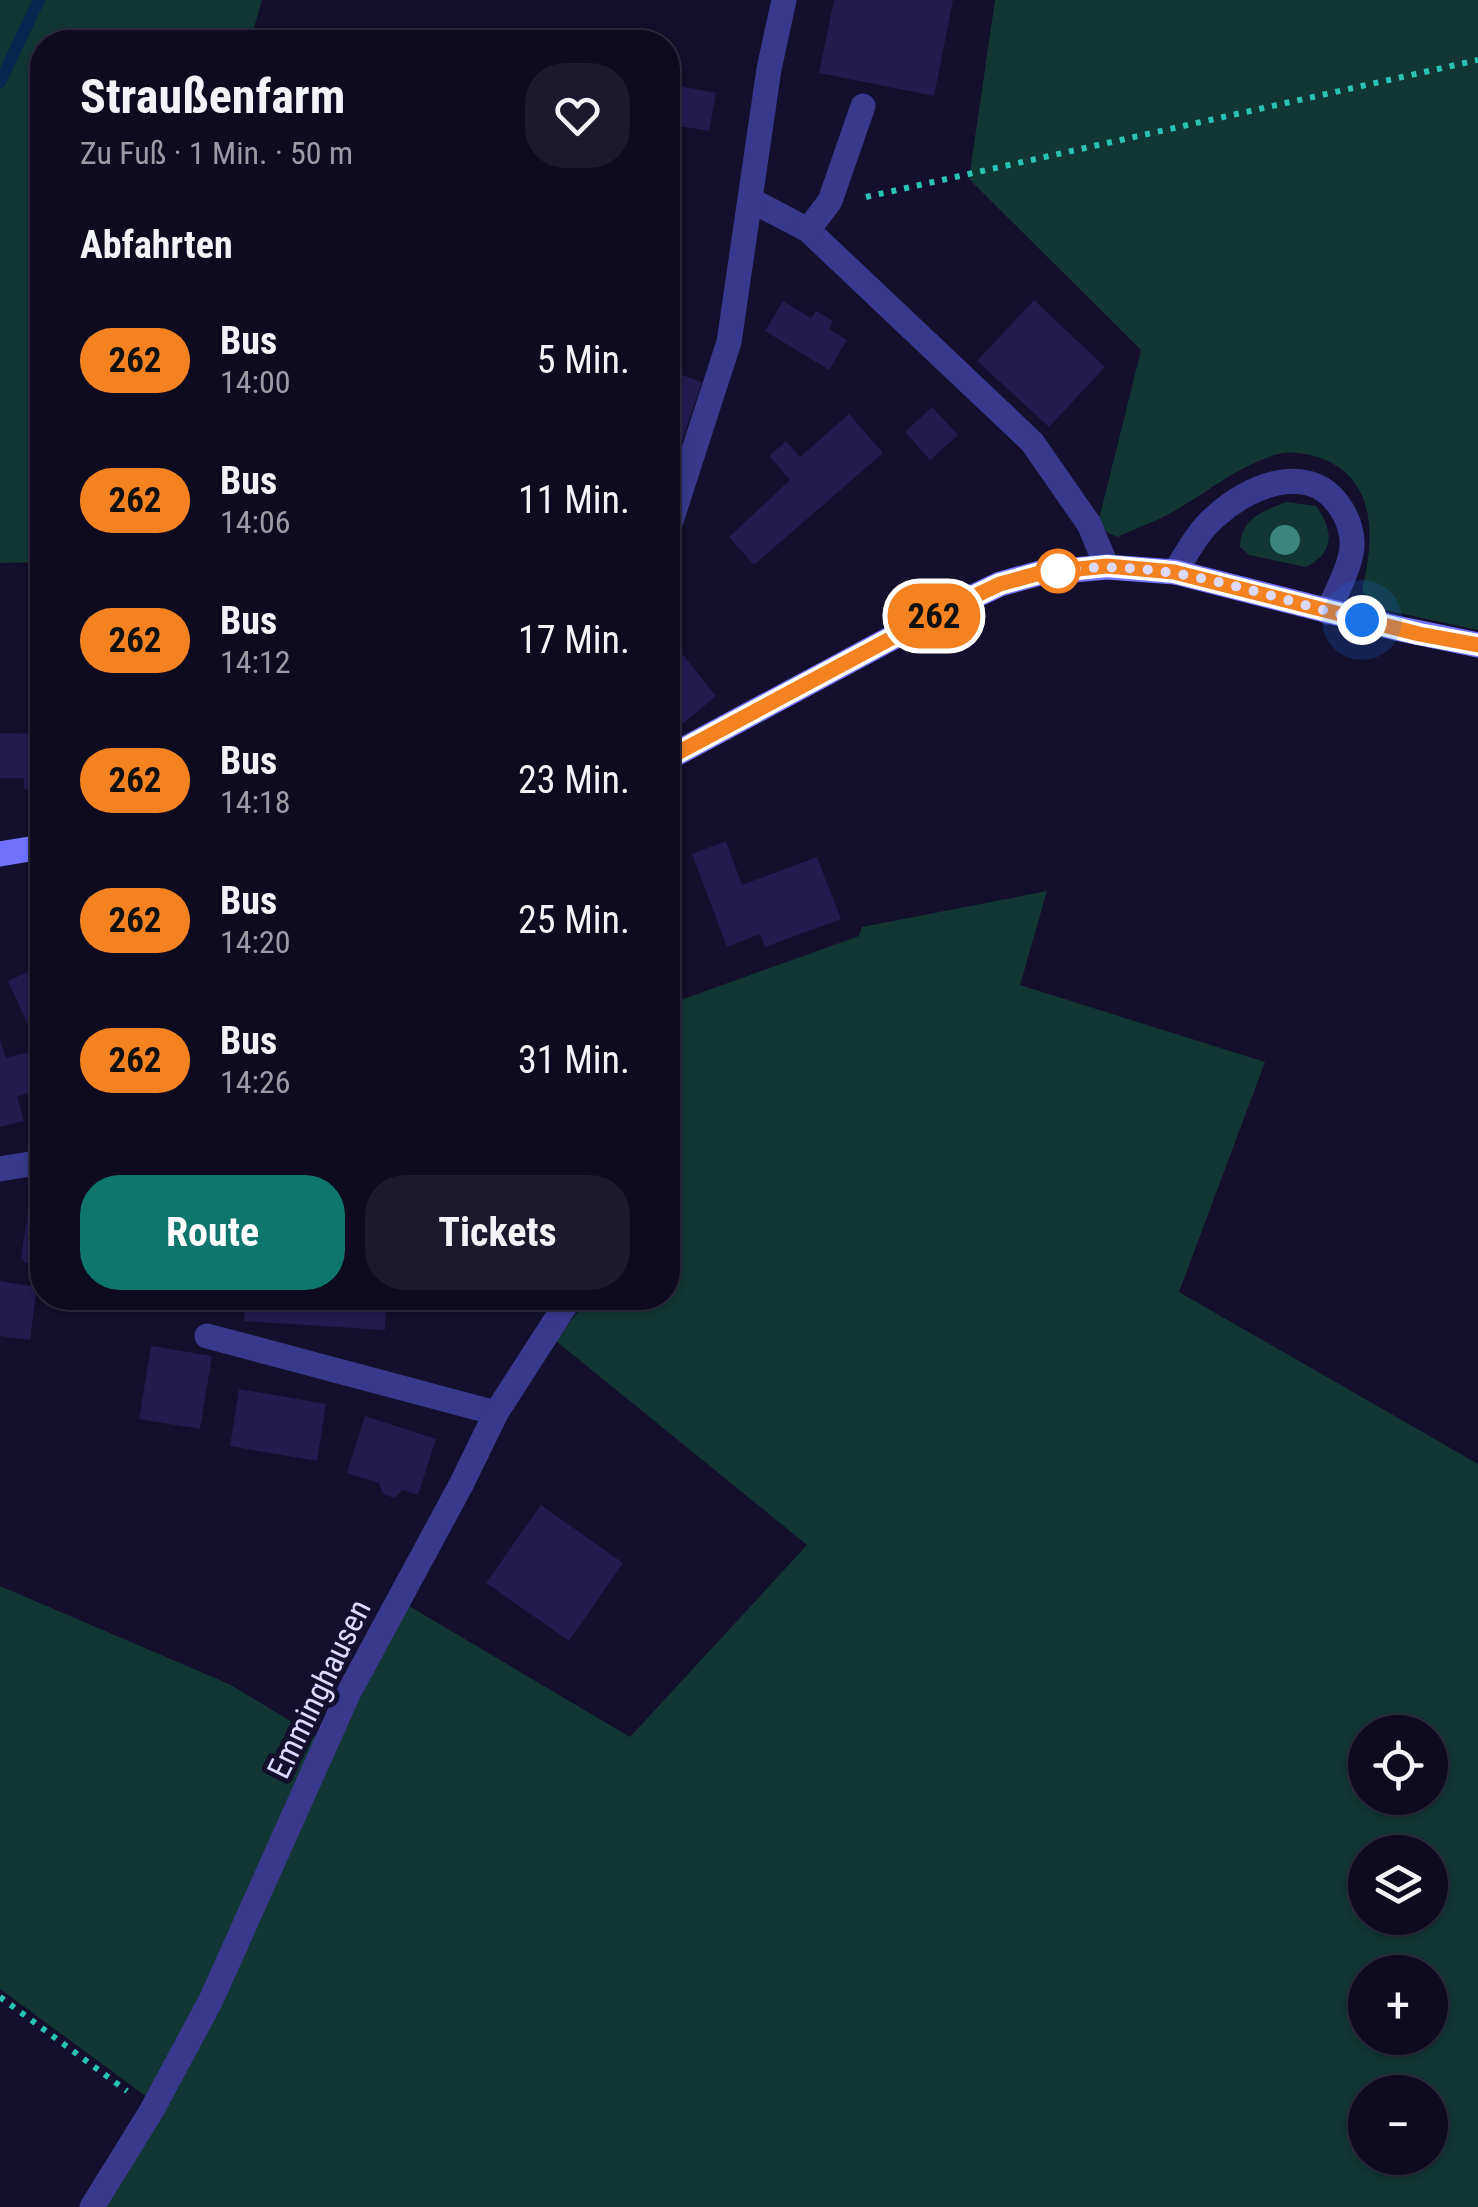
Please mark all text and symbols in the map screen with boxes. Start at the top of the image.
button: heart [525,63,630,168]
text: Straußenfarm [80,68,345,125]
text: Zu Fuß · 1 Min. · 50 m [80,134,353,172]
text: Abfahrten [80,223,233,267]
text: Bus [220,319,277,363]
text: 5 Min. [537,338,630,382]
text: 262 [108,340,162,381]
text: 14:00 [220,363,291,401]
text: Bus [220,459,277,503]
text: 11 Min. [518,478,630,522]
text: 262 [108,480,162,521]
text: 14:06 [220,503,291,541]
unlabelled marker [1037,550,1079,592]
line badge: 262 [876,584,992,648]
your location [1337,595,1387,645]
text: 262 [907,596,961,637]
text: Bus [220,599,277,643]
text: 17 Min. [518,618,630,662]
text: 262 [108,620,162,661]
text: 14:12 [220,643,291,681]
text: Bus [220,739,277,783]
text: 23 Min. [518,758,630,802]
text: 262 [108,760,162,801]
text: 14:18 [220,783,291,821]
text: Bus [220,879,277,923]
text: 25 Min. [518,898,630,942]
text: 262 [108,900,162,941]
text: 14:20 [220,923,291,961]
text: Bus [220,1019,277,1063]
text: 31 Min. [518,1038,630,1082]
text: 262 [108,1040,162,1081]
text: 14:26 [220,1063,291,1101]
button: Route [80,1175,345,1290]
button: Tickets [365,1175,630,1290]
street label: Emminghausen [259,1593,379,1785]
map controls [1348,1715,1448,2175]
button: locate [1348,1715,1448,1815]
button: layers [1348,1835,1448,1935]
button: + [1348,1955,1448,2055]
button: − [1348,2075,1448,2175]

